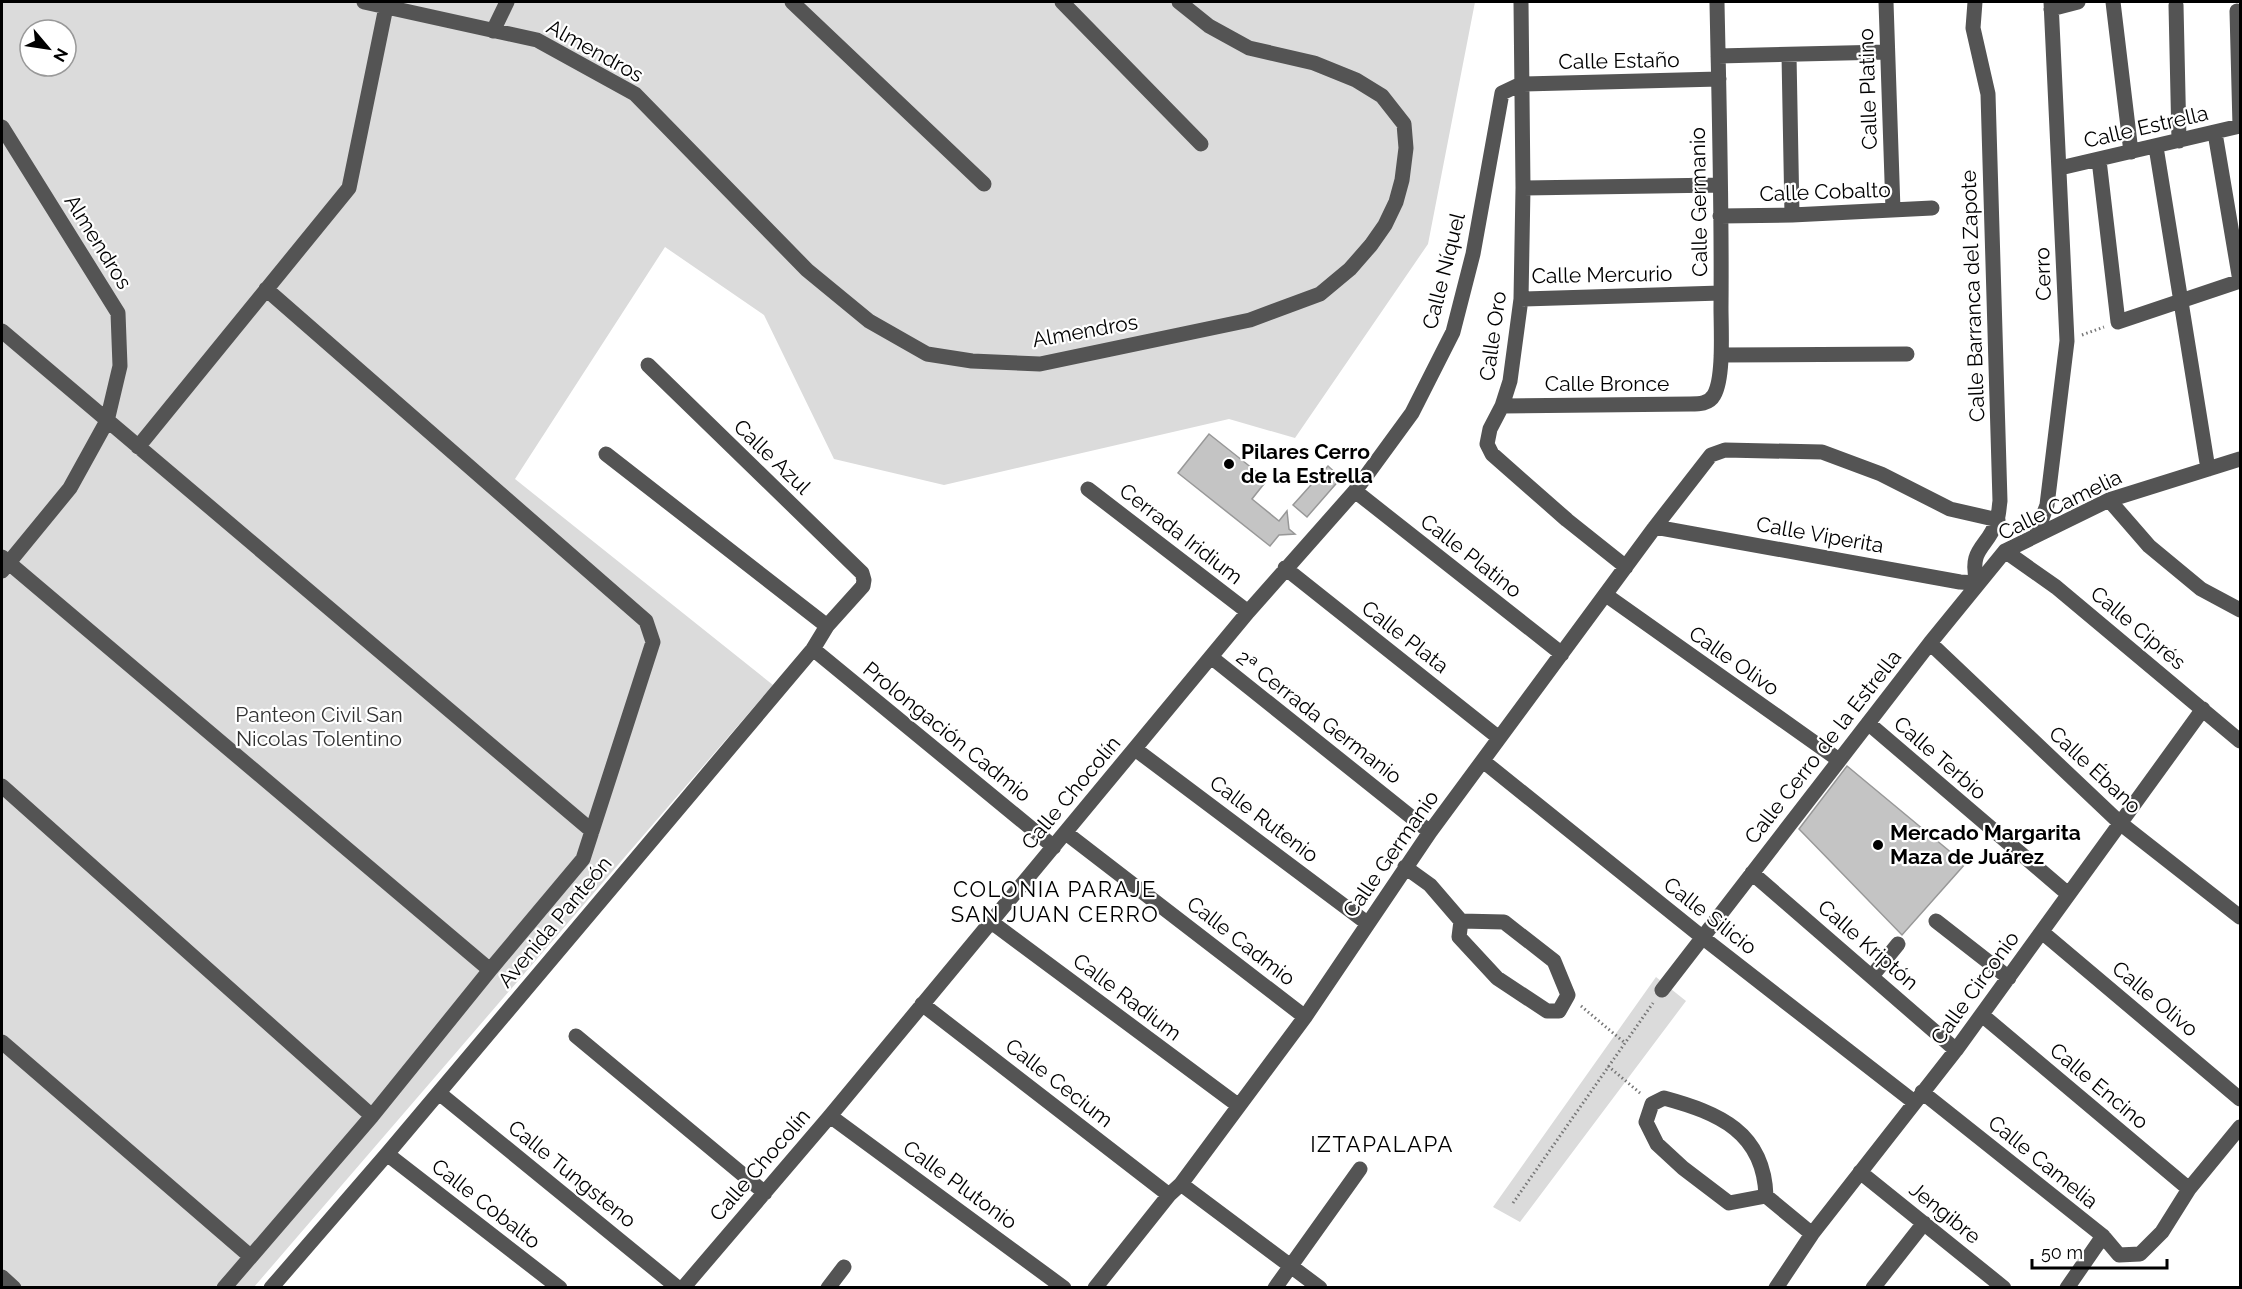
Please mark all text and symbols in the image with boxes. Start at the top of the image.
street label: Almendros [543,14,648,87]
north arrow [18,18,78,78]
street label: Calle Platino [1853,28,1882,150]
text: N [49,45,72,65]
street label: Calle Estaño [1558,47,1680,74]
street label: Calle Estrella [2081,100,2211,153]
street label: Calle Germanio [1685,127,1712,277]
street label: Calle Barranca del Zapote [1956,170,1989,422]
street label: Calle Cobalto [1759,177,1891,206]
street label: Almendros [60,190,137,294]
street label: Calle Níquel [1417,210,1470,332]
street label: Cerro [2029,247,2056,301]
street label: Calle Mercurio [1531,261,1673,288]
street label: Calle Oro [1474,290,1511,382]
street label: Almendros [1030,309,1140,352]
street label: Calle Bronce [1545,371,1669,396]
street label: Calle Azul [729,414,816,500]
place label: Pilares Cerro de la Estrella [1241,439,1373,488]
marker: Pilares Cerro de la Estrella [1222,457,1236,471]
street label: Calle Camelia [1994,464,2126,545]
street label: Cerrada Iridium [1115,478,1248,589]
street label: Calle Platino [1416,508,1527,603]
street label: Calle Viperita [1754,511,1886,558]
street label: Calle Ciprés [2086,581,2191,675]
street label: Calle Plata [1357,595,1454,678]
street label: Calle Olivo [1684,620,1784,701]
street label: 2ª Cerrada Germanio [1232,644,1407,789]
street label: Calle Cerro de la Estrella [1739,645,1906,849]
street label: Prolongación Cadmio [858,656,1036,807]
park label: Panteon Civil San Nicolas Tolentino [235,702,403,751]
street label: Calle Terbio [1889,711,1992,805]
street label: Calle Ébano [2044,721,2147,819]
street label: Calle Chocolín [1016,731,1125,855]
street label: Calle Rutenio [1205,770,1324,868]
street label: Calle Germanio [1337,785,1444,922]
place label: Mercado Margarita Maza de Juárez [1890,820,2081,869]
marker: Mercado Margarita Maza de Juárez [1871,838,1885,852]
street label: Avenida Panteón [492,851,617,992]
street label: Calle Silicio [1659,872,1762,960]
district label: COLONIA PARAJE SAN JUAN CERRO [951,876,1159,927]
street label: Calle Cadmio [1182,891,1300,991]
street label: Calle Kriptón [1813,894,1924,995]
street label: Calle Circonio [1925,926,2024,1049]
street label: Calle Radium [1068,948,1186,1046]
street label: Calle Olivo [2107,956,2203,1042]
street label: Calle Cecium [1001,1033,1118,1132]
street label: Calle Encino [2045,1037,2154,1134]
street label: Calle Chocolín [704,1103,815,1226]
street label: Calle Camelia [1983,1110,2103,1214]
street label: Calle Tungsteno [503,1114,641,1233]
district label: IZTAPALAPA [1310,1131,1454,1157]
street label: Calle Plutonio [898,1135,1022,1234]
street label: Calle Cobalto [427,1153,546,1254]
street label: Jengibre [1905,1176,1986,1249]
scale bar [2032,1232,2167,1270]
text: 50 m [2041,1242,2083,1263]

